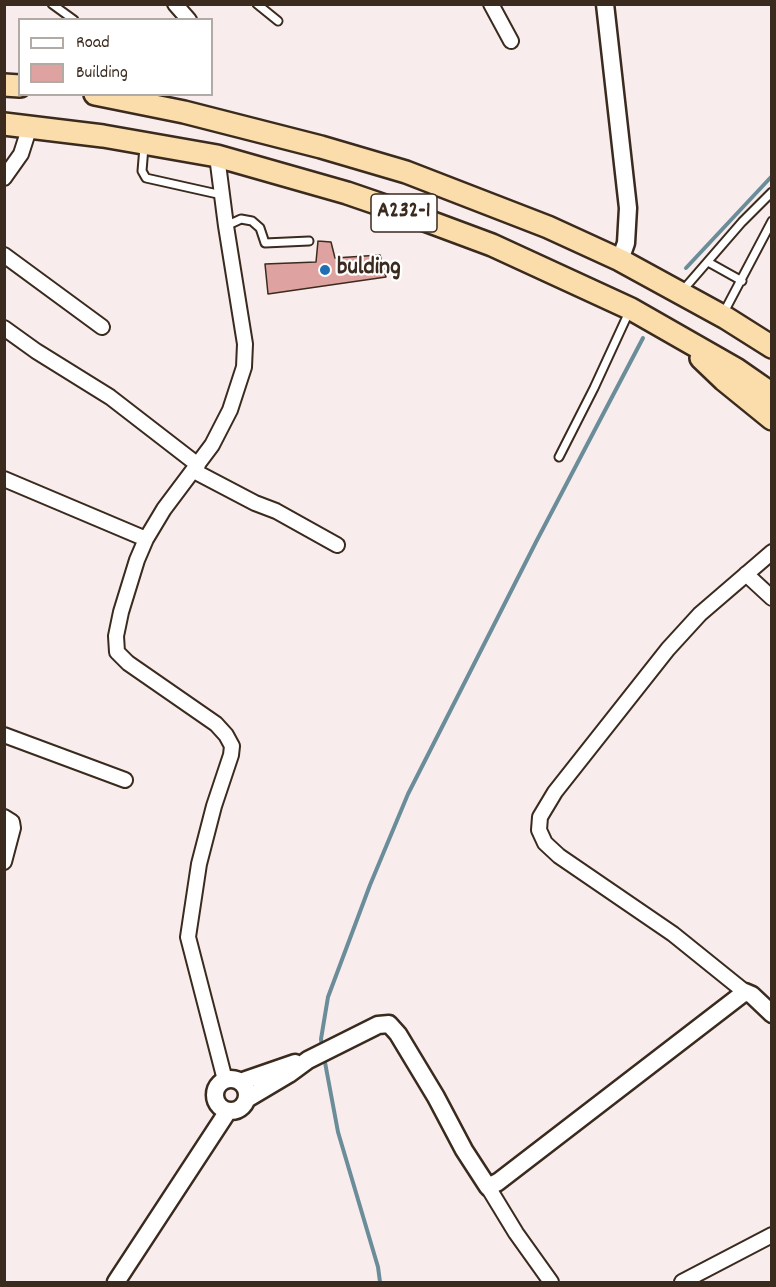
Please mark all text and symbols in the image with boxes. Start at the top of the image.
legend [18,18,213,96]
text: Road [76,31,110,56]
text: Building [76,61,128,86]
road number: A232-1 [371,194,437,232]
place label: bulding [337,256,401,284]
marker: bulding [318,263,332,277]

